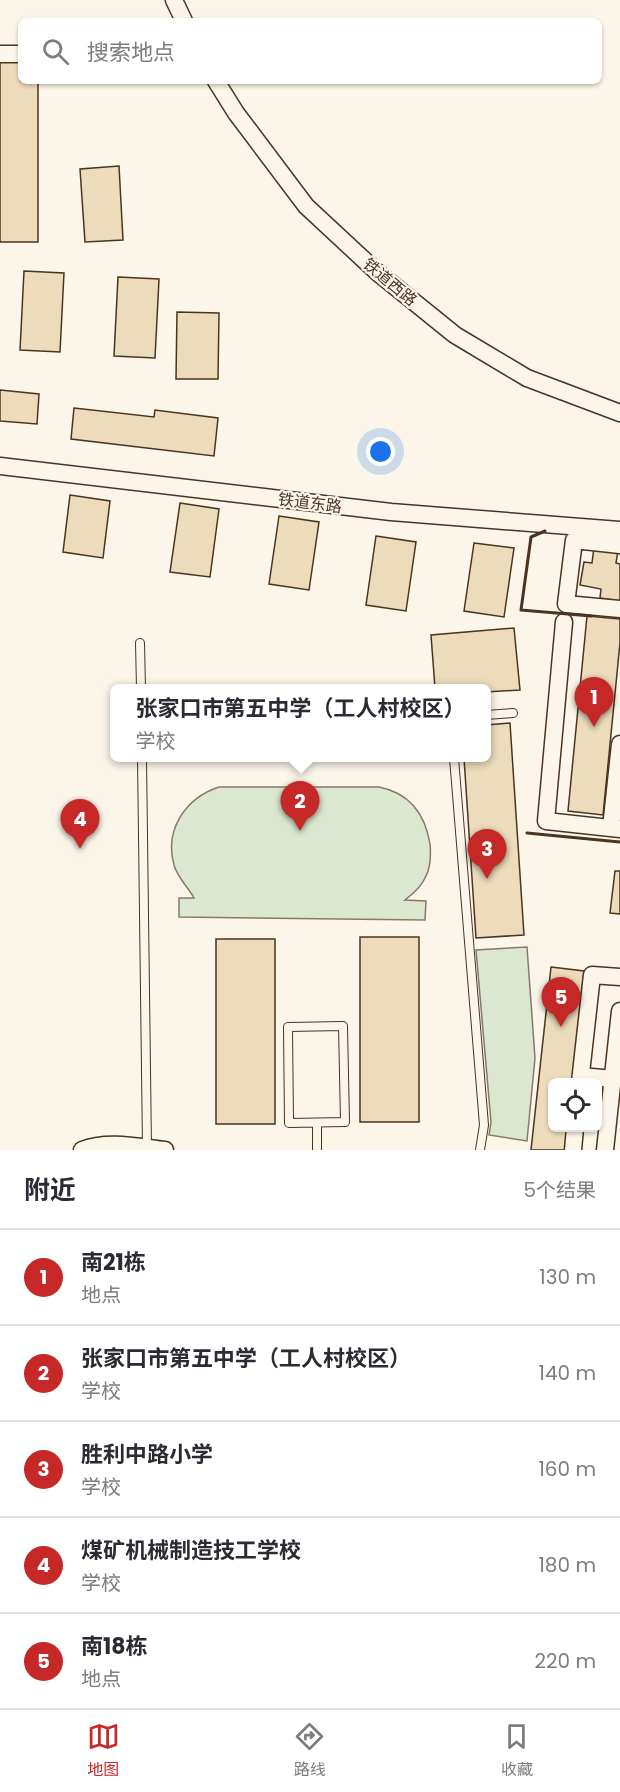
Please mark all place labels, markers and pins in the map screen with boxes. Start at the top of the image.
pin: 1 [574,678,614,727]
pin: 2 [280,782,320,831]
pin: 4 [60,800,100,849]
pin: 3 [468,830,506,879]
pin: 5 [542,978,580,1027]

